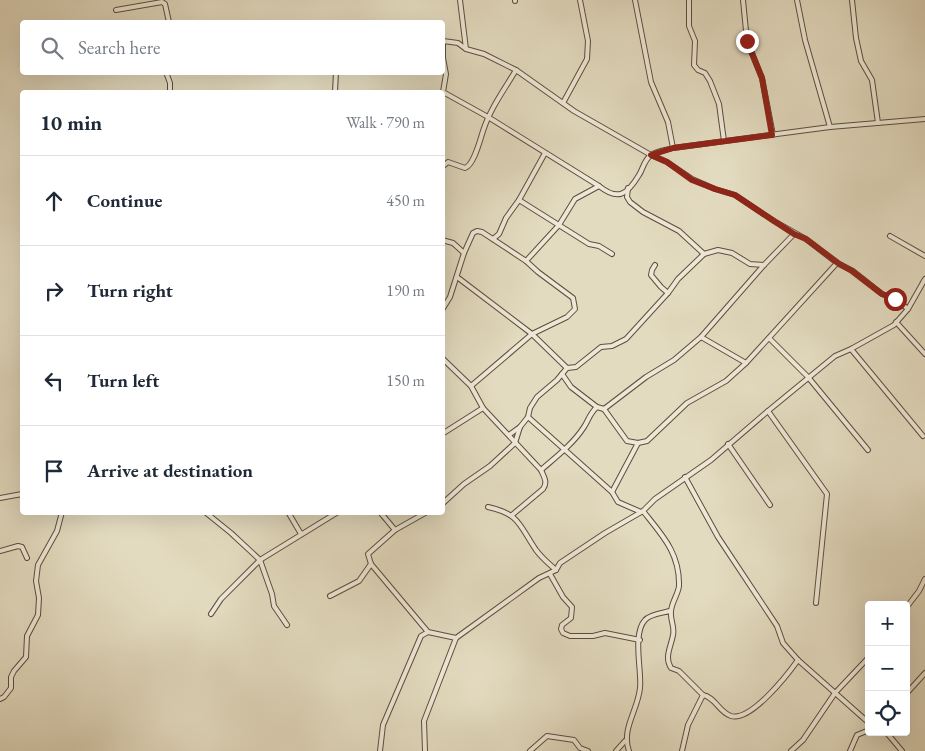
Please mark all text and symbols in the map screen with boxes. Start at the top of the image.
search box [20,20,445,75]
route end [736,30,759,53]
icon: search [38,34,66,62]
text: Search here [78,35,160,60]
text: 10 min [40,109,102,136]
text: Walk · 790 m [346,112,425,133]
icon: ahead [40,187,68,215]
text: Continue [87,188,162,213]
text: 450 m [386,190,425,211]
icon: right [40,277,68,305]
text: Turn right [87,278,173,303]
text: 190 m [386,280,425,301]
route start [884,288,907,311]
icon: left [40,367,68,395]
text: Turn left [87,368,159,393]
text: 150 m [386,370,425,391]
icon: arrive [40,457,68,485]
text: Arrive at destination [87,458,253,483]
map controls [865,601,910,736]
button: + [865,601,910,646]
button: − [865,646,910,691]
button: locate [865,691,910,736]

